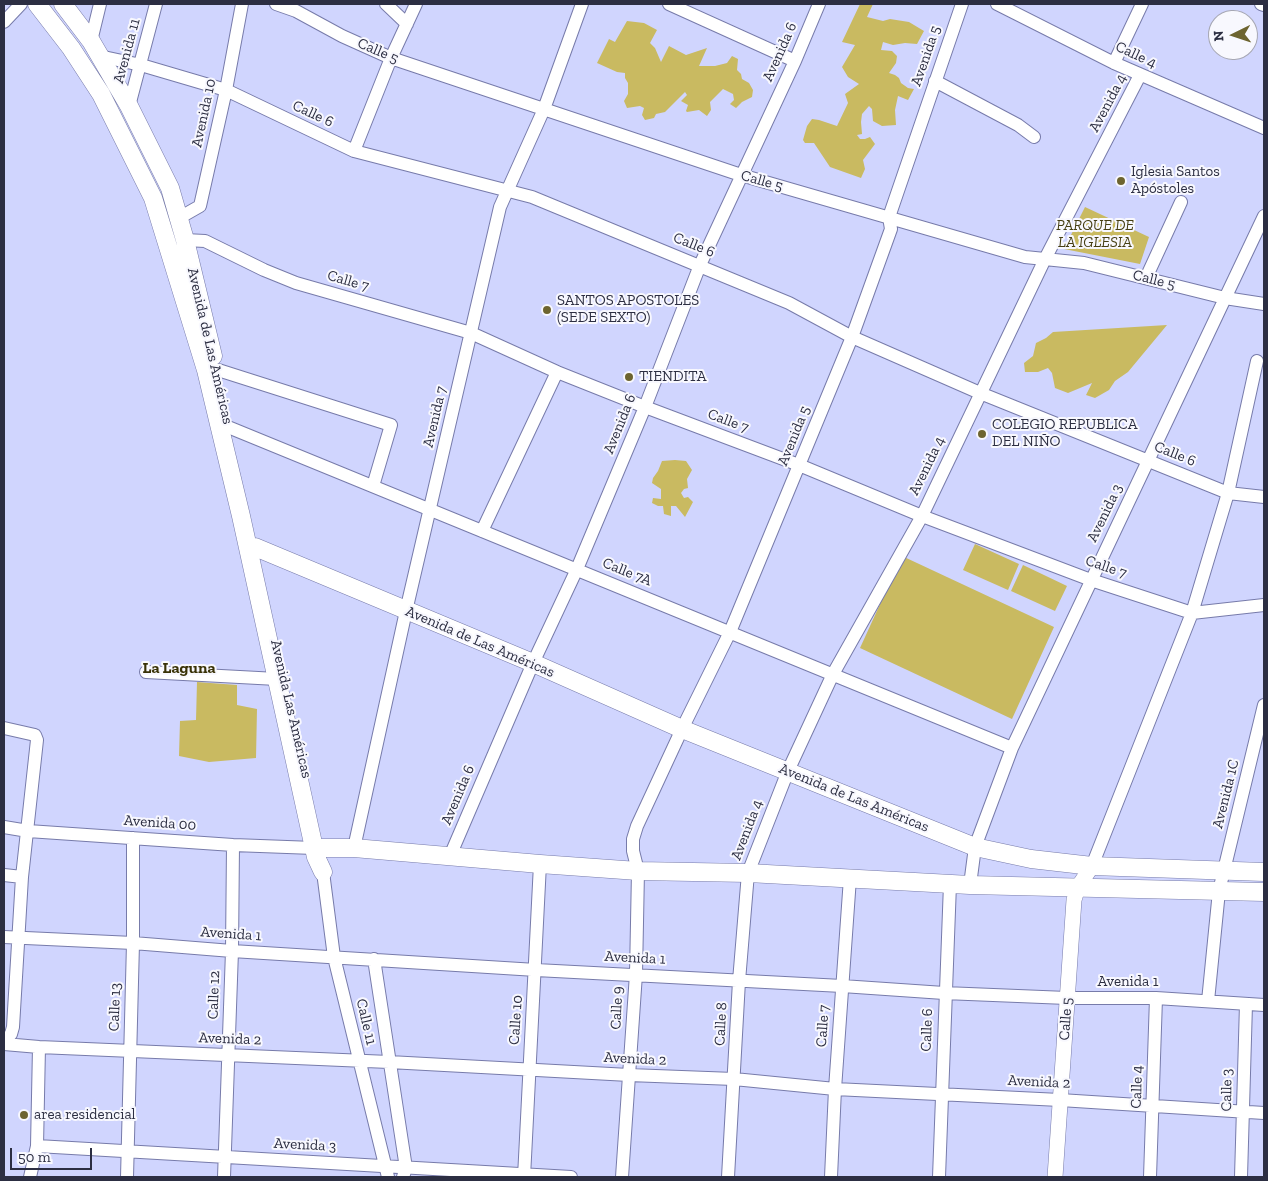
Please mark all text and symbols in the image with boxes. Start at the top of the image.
north arrow [1208,10,1258,60]
street label: Avenida 11 [110,16,144,86]
street label: Avenida 6 [759,20,801,84]
street label: Avenida 5 [907,23,945,89]
text: N [1210,30,1227,42]
street label: Calle 5 [355,34,401,68]
street label: Calle 4 [1113,38,1159,72]
street label: Avenida 4 [1085,71,1131,135]
street label: Avenida 10 [188,77,220,149]
street label: Calle 6 [290,97,336,131]
place label: Iglesia Santos Apóstoles [1131,163,1220,198]
street label: Calle 5 [739,166,785,196]
marker: Iglesia Santos Apóstoles [1115,175,1127,187]
park label: PARQUE DE LA IGLESIA [1056,217,1134,252]
street label: Calle 6 [671,229,717,261]
street label: Avenida de Las Américas [183,266,237,426]
street label: Calle 5 [1131,266,1177,294]
street label: Calle 7 [325,267,371,295]
place label: SANTOS APOSTOLES (SEDE SEXTO) [557,292,699,327]
marker: SANTOS APOSTOLES (SEDE SEXTO) [541,304,553,316]
place label: TIENDITA [639,368,706,386]
marker: TIENDITA [623,371,635,383]
street label: Avenida 7 [419,385,451,449]
street label: Avenida 6 [600,391,640,457]
street label: Avenida 5 [774,404,814,468]
street label: Calle 7 [705,405,751,437]
place label: COLEGIO REPUBLICA DEL NIÑO [992,416,1138,451]
marker: COLEGIO REPUBLICA DEL NIÑO [976,428,988,440]
street label: Avenida 4 [905,434,949,498]
street label: Calle 6 [1152,438,1198,470]
street label: Avenida 3 [1083,481,1127,545]
street label: Calle 7 [1083,552,1129,582]
street label: Calle 7A [600,554,654,590]
street label: Avenida de Las Américas [403,602,557,682]
street label: Avenida Las Américas [266,638,316,780]
district label: La Laguna [142,658,216,678]
street label: Avenida 1C [1209,758,1243,830]
street label: Avenida de Las Américas [776,760,932,836]
street label: Avenida 6 [437,762,479,828]
street label: Avenida 4 [727,797,767,863]
street label: Avenida 00 [123,811,197,835]
street label: Avenida 1 [200,923,262,945]
street label: Avenida 1 [604,947,666,969]
street label: Calle 12 [204,970,224,1020]
street label: Avenida 1 [1098,973,1158,991]
street label: Calle 13 [105,982,125,1032]
street label: Calle 9 [607,986,627,1030]
street label: Calle 10 [505,995,527,1045]
street label: Calle 11 [352,997,380,1047]
street label: Calle 5 [1056,997,1076,1041]
street label: Calle 8 [711,1002,731,1046]
street label: Calle 7 [813,1004,833,1048]
street label: Calle 6 [917,1008,937,1052]
street label: Avenida 2 [198,1029,262,1049]
street label: Avenida 2 [603,1048,667,1070]
street label: Calle 4 [1127,1065,1147,1109]
street label: Calle 3 [1218,1068,1236,1112]
street label: Avenida 2 [1007,1071,1071,1093]
place label: area residencial [34,1106,136,1124]
marker: area residencial [18,1109,30,1121]
street label: Avenida 3 [273,1134,337,1156]
scale bar [12,1138,95,1170]
text: 50 m [18,1148,51,1166]

